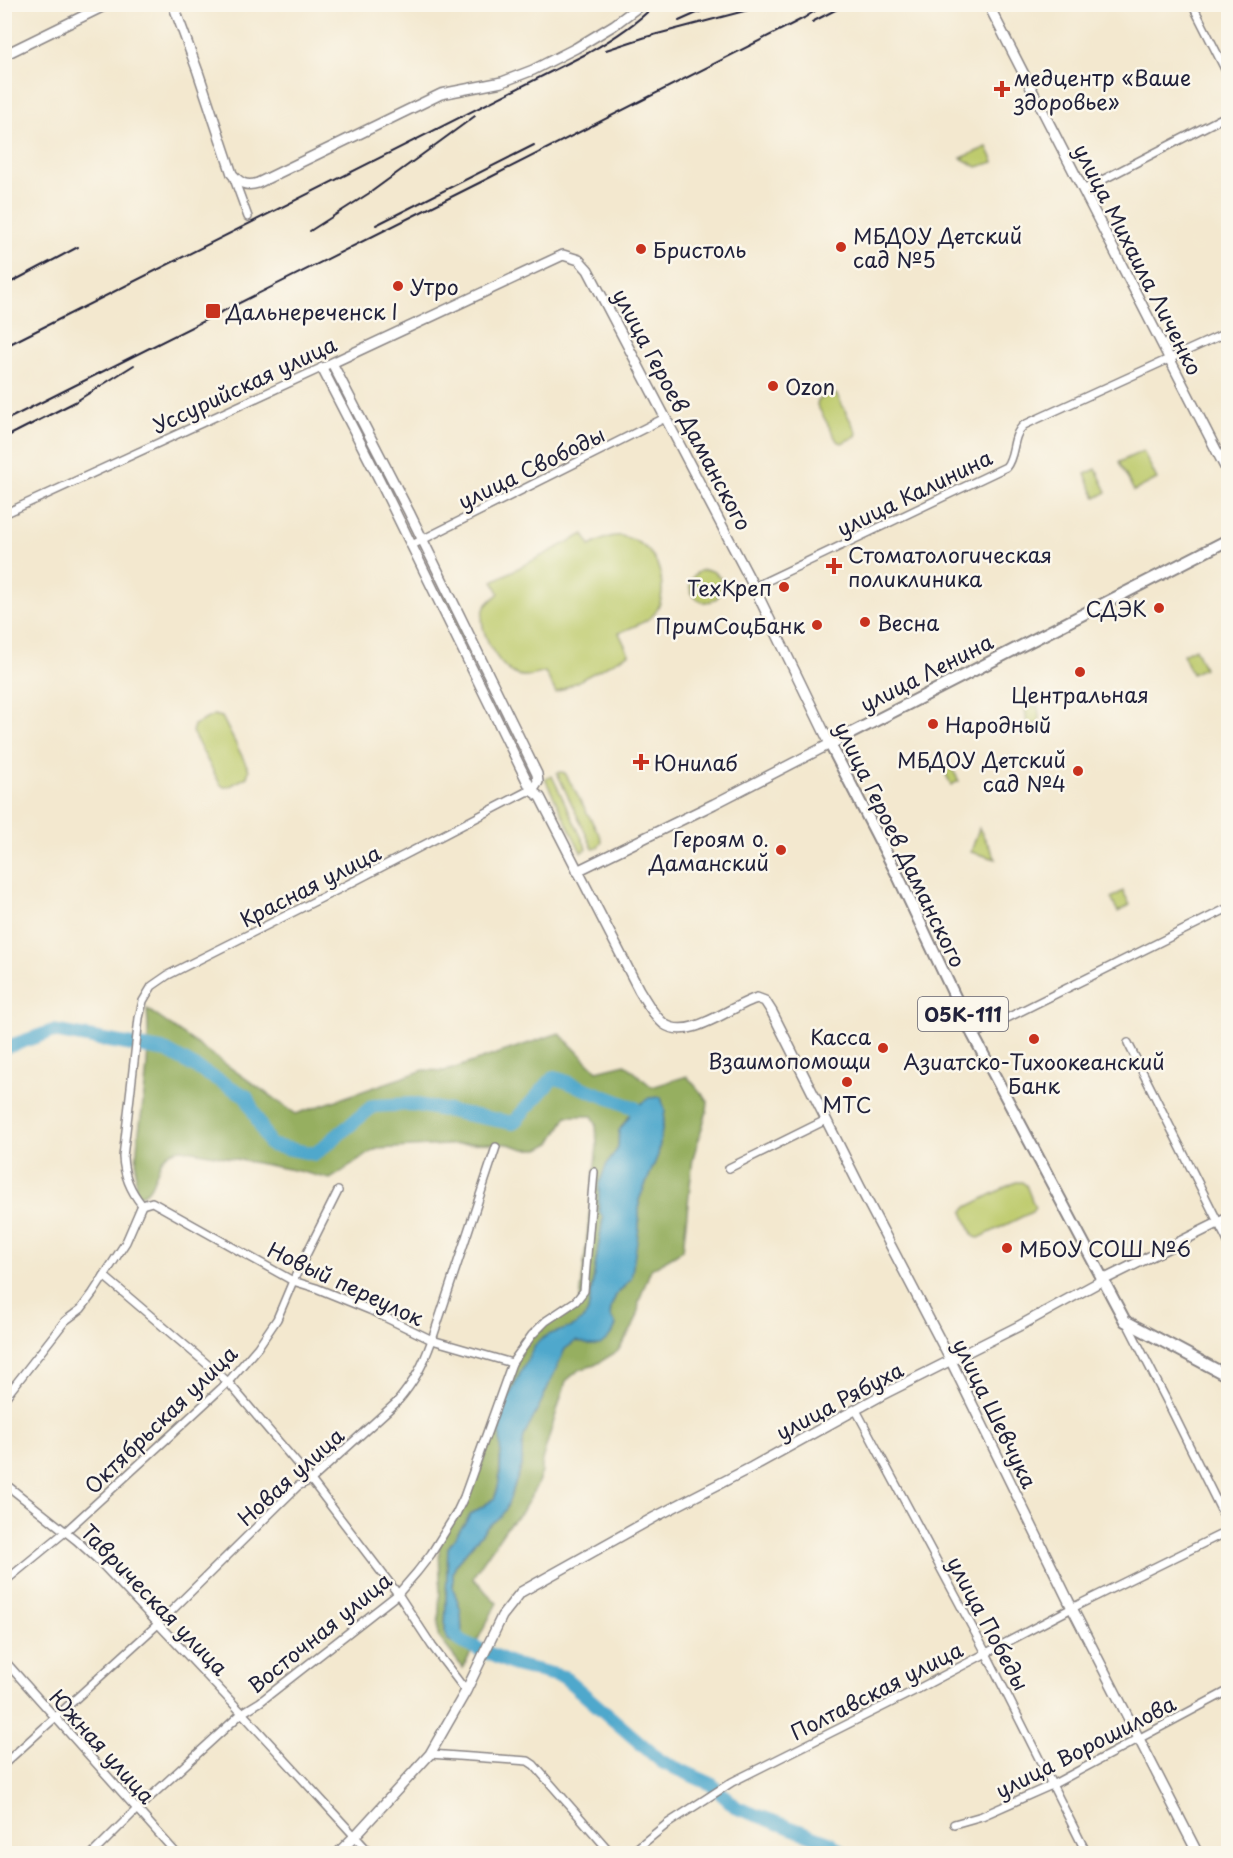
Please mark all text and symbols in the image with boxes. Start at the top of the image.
place label: медцентр «Ваше здоровье» [1013,61,1191,117]
marker: медцентр «Ваше здоровье» [995,82,1009,96]
street label: улица Михаила Личенко [1067,138,1211,380]
place label: МБДОУ Детский сад №5 [853,219,1022,275]
place label: Бристоль [653,233,746,265]
marker: МБДОУ Детский сад №5 [834,240,848,254]
marker: Бристоль [634,242,648,256]
place label: Утро [410,270,459,302]
marker: Утро [391,279,405,293]
street label: улица Героев Даманского [605,282,761,536]
place label: Дальнереченск I [225,295,398,327]
marker: Дальнереченск I [204,302,222,320]
street label: Уссурийская улица [147,327,342,441]
place label: Ozon [785,370,835,402]
marker: Ozon [766,379,780,393]
street label: улица Свободы [452,418,610,516]
street label: улица Калинина [831,440,998,544]
place label: Стоматологическая поликлиника [848,538,1052,594]
marker: Стоматологическая поликлиника [825,557,843,575]
place label: ТехКреп [687,571,772,603]
marker: ТехКреп [777,580,791,594]
place label: СДЭК [1085,592,1147,624]
marker: СДЭК [1152,601,1166,615]
place label: Весна [877,606,939,638]
place label: ПримСоцБанк [655,609,806,641]
marker: Весна [858,615,872,629]
marker: ПримСоцБанк [810,618,824,632]
street label: улица Ленина [854,624,999,719]
marker: Центральная [1073,665,1087,679]
place label: Центральная [1011,678,1149,710]
place label: Народный [945,708,1051,740]
street label: улица Героев Даманского [827,716,975,972]
marker: Народный [926,717,940,731]
place label: МБДОУ Детский сад №4 [897,743,1066,799]
place label: Юнилаб [654,746,738,778]
marker: Юнилаб [632,753,650,771]
marker: МБДОУ Детский сад №4 [1071,764,1085,778]
place label: Героям о. Даманский [648,822,769,878]
street label: Красная улица [234,835,387,934]
marker: Героям о. Даманский [774,843,788,857]
road number: 05К-111 [918,997,1008,1031]
place label: Касса Взаимопомощи [708,1020,871,1076]
marker: Азиатско-Тихоокеанский Банк [1027,1032,1041,1046]
marker: Касса Взаимопомощи [876,1041,890,1055]
place label: Азиатско-Тихоокеанский Банк [903,1045,1165,1101]
marker: МТС [840,1075,854,1089]
place label: МТС [822,1088,872,1120]
place label: МБОУ СОШ №6 [1019,1232,1191,1264]
street label: Новый переулок [263,1233,430,1333]
marker: МБОУ СОШ №6 [1000,1241,1014,1255]
street label: улица Шевчука [946,1333,1046,1493]
street label: Октябрьская улица [76,1337,244,1501]
street label: улица Рябуха [769,1353,909,1447]
street label: Новая улица [230,1419,351,1533]
street label: Таврическая улица [74,1516,237,1683]
street label: улица Победы [940,1550,1038,1696]
street label: Восточная улица [240,1563,399,1700]
street label: Полтавская улица [784,1632,969,1747]
street label: Южная улица [43,1682,164,1811]
street label: улица Ворошилова [989,1687,1181,1805]

